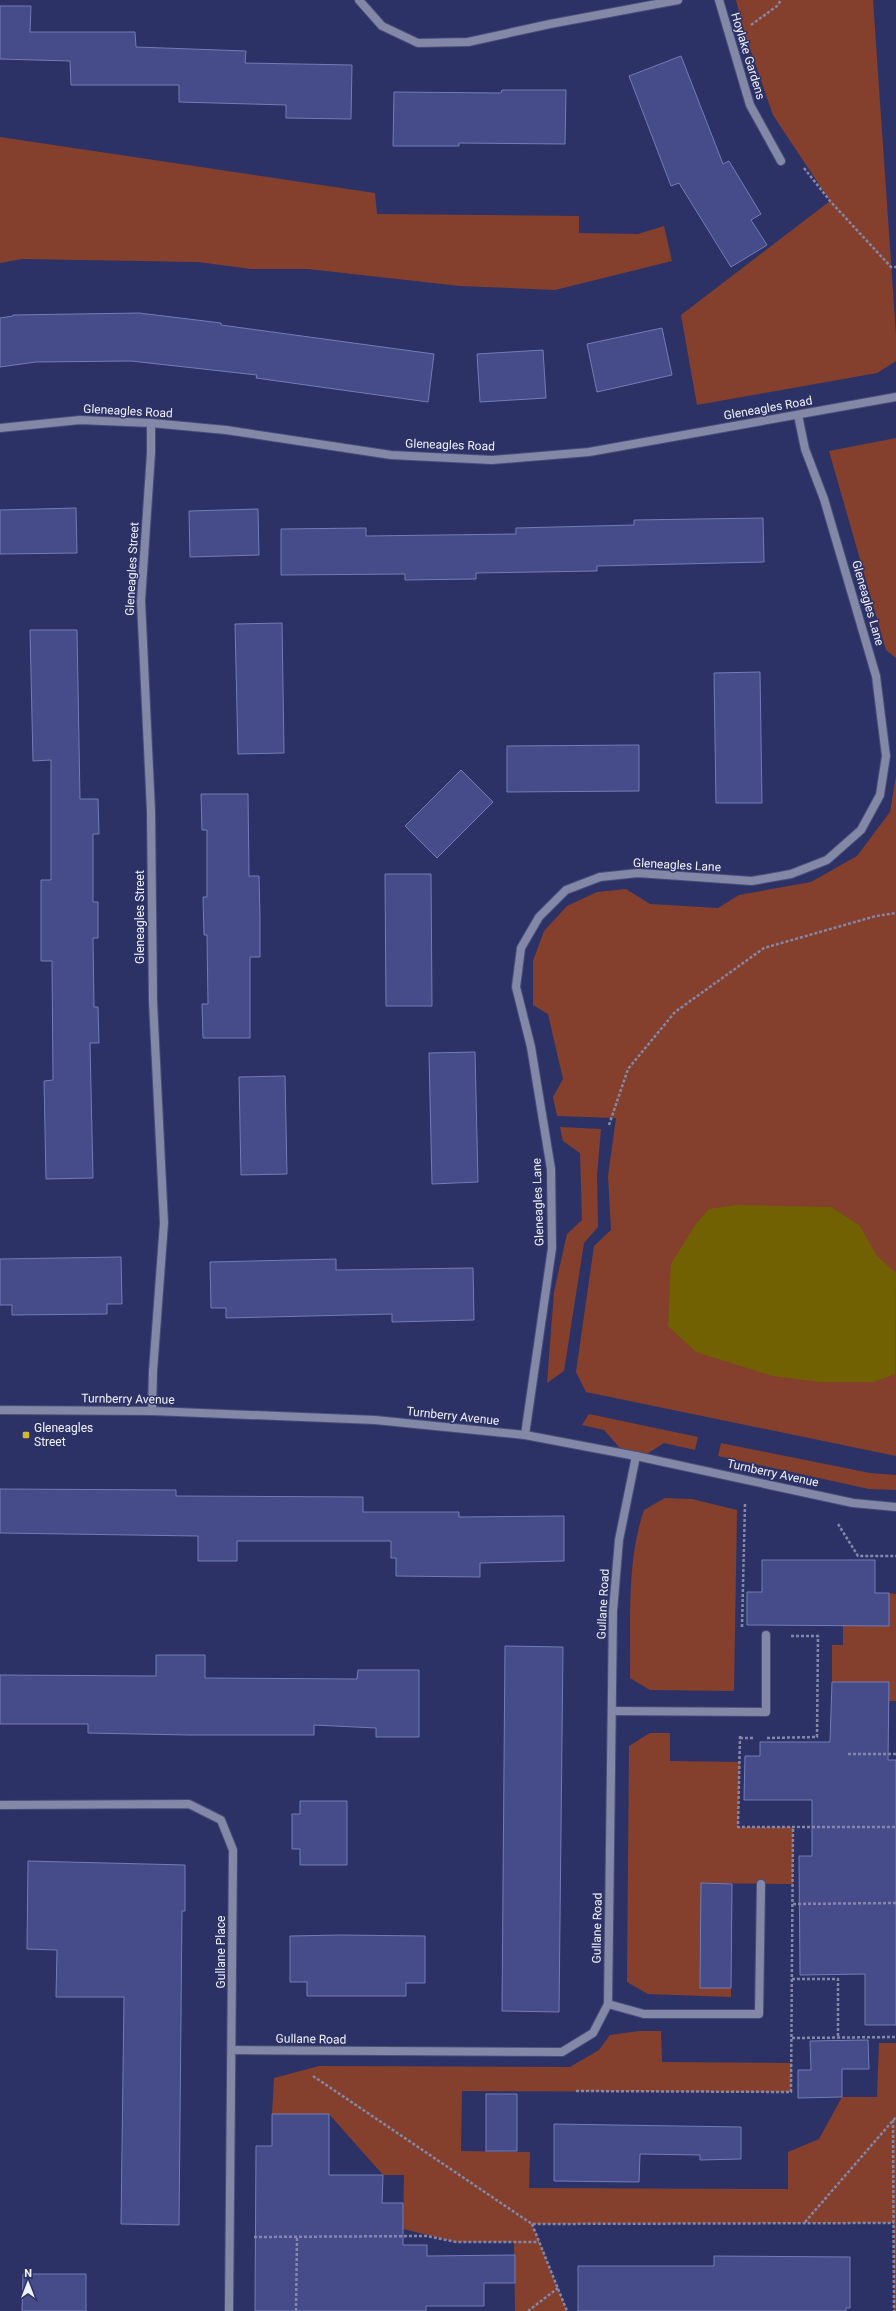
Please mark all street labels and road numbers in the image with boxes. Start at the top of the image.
street label: Hoylake Gardens [728,11,768,101]
street label: Gleneagles Road [723,393,813,423]
street label: Gleneagles Road [83,402,173,420]
street label: Gleneagles Road [405,436,495,454]
street label: Gleneagles Street [123,522,141,616]
street label: Gleneagles Lane [849,559,887,647]
street label: Gleneagles Lane [633,856,721,874]
street label: Gleneagles Street [133,870,147,964]
street label: Gleneagles Lane [529,1158,547,1246]
street label: Turnberry Avenue [81,1391,175,1407]
street label: Turnberry Avenue [406,1404,500,1428]
street label: Turnberry Avenue [726,1456,820,1490]
street label: Gullane Road [594,1568,612,1640]
street label: Gullane Road [589,1893,605,1963]
street label: Gullane Place [214,1916,228,1988]
street label: Gullane Road [276,2031,346,2047]

